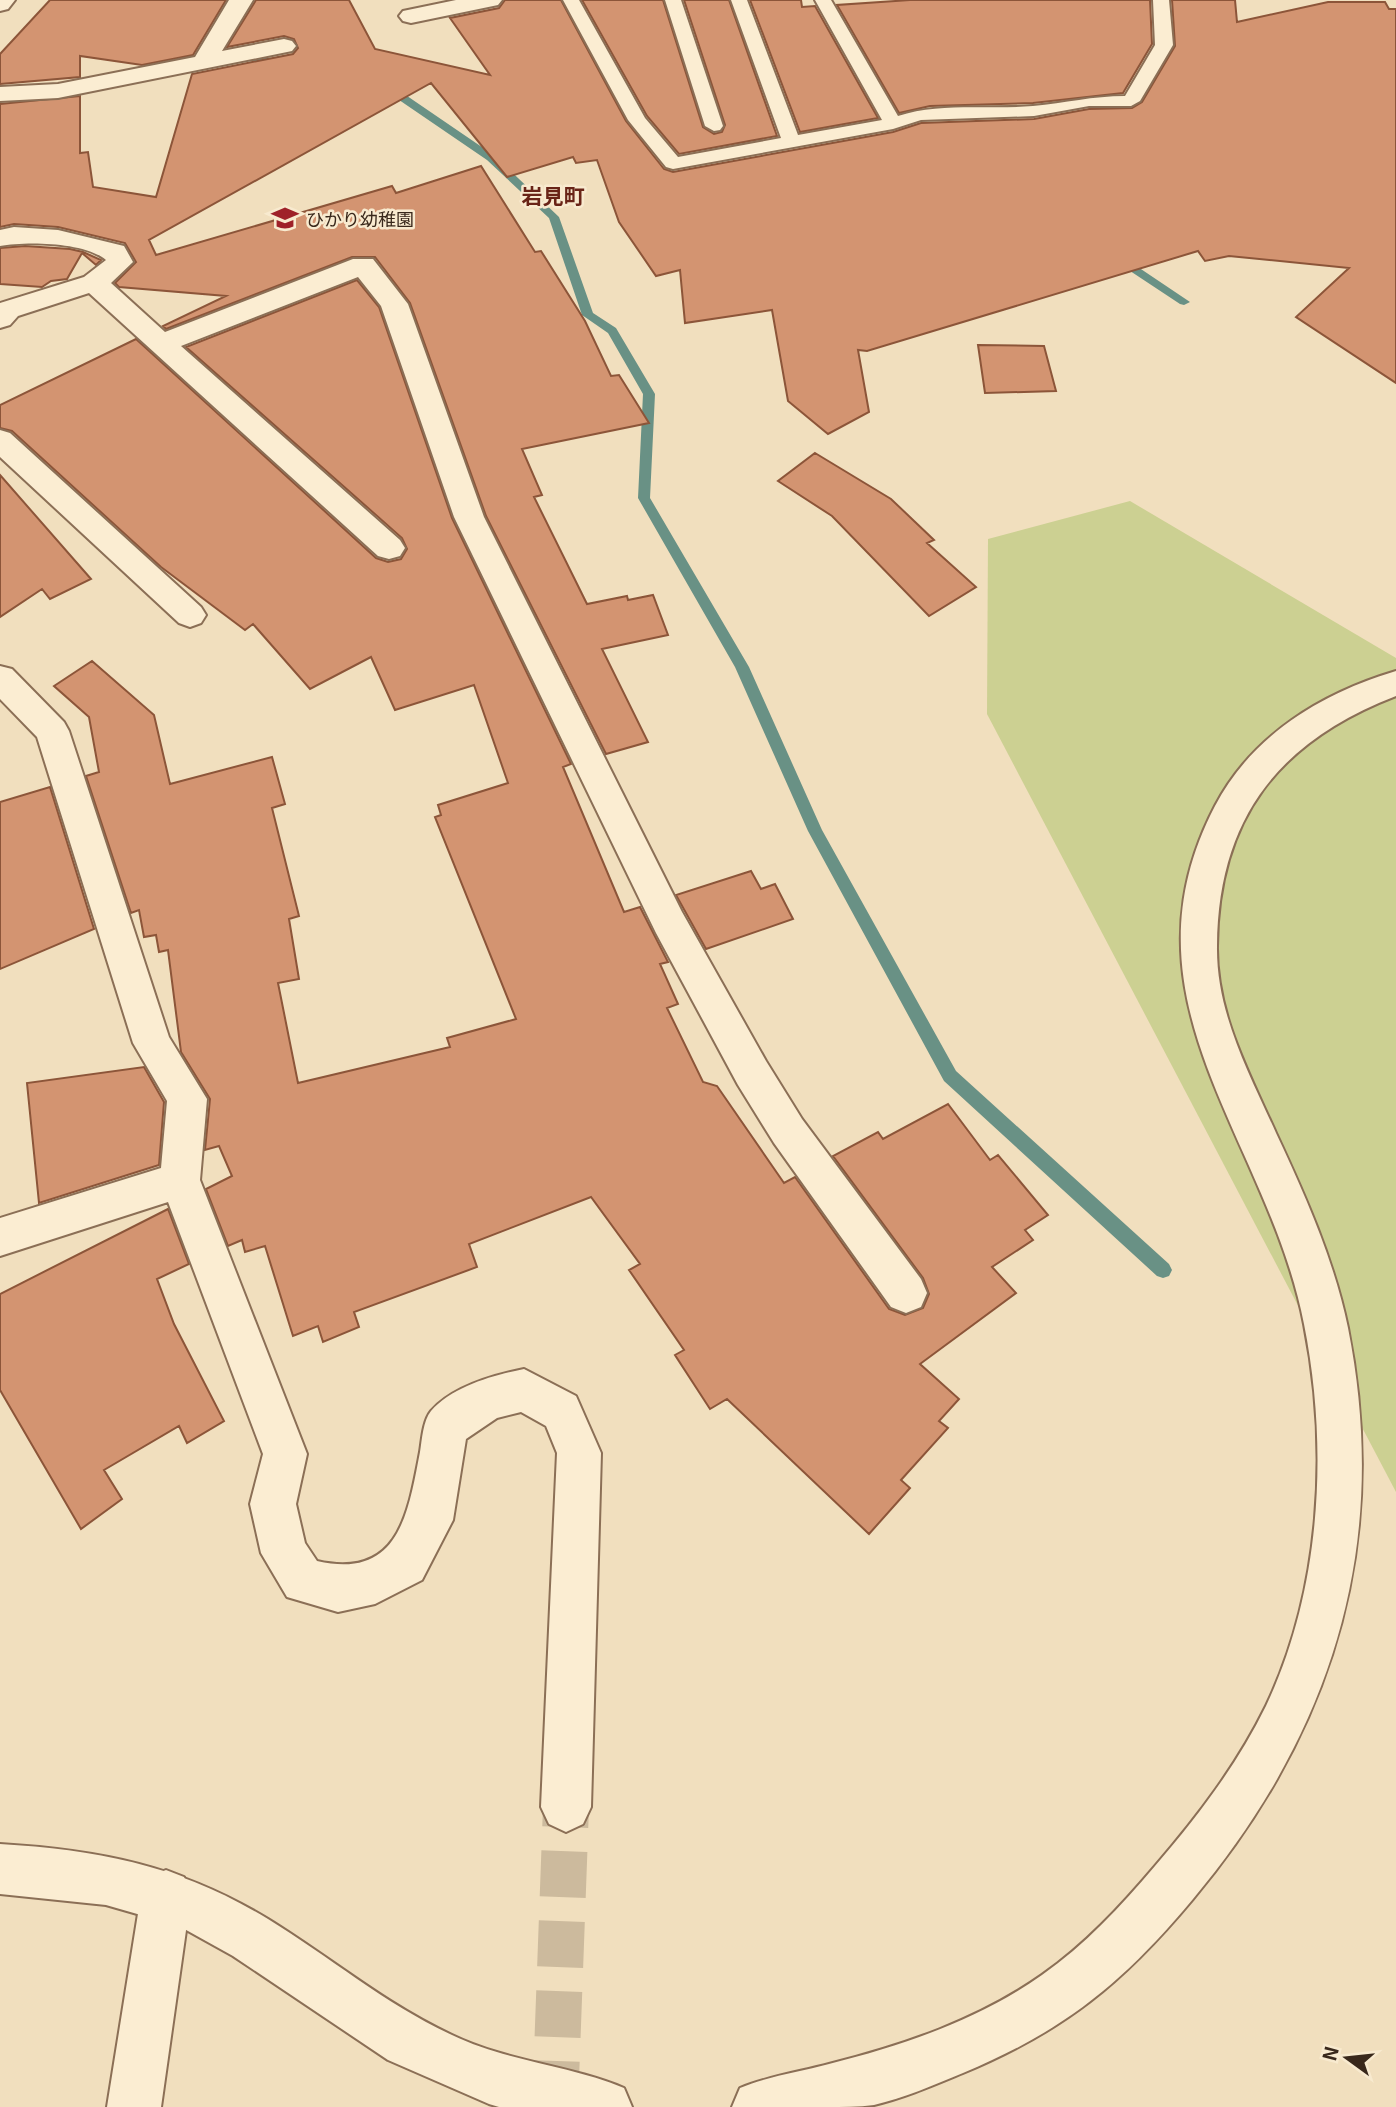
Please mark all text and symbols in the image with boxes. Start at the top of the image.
district label: 岩見町 [522,180,585,210]
school or university icon: ひかり幼稚園 [270,203,300,233]
place label: ひかり幼稚園 [306,205,414,231]
north arrow [1312,2023,1382,2093]
text: N [1314,2043,1344,2064]

